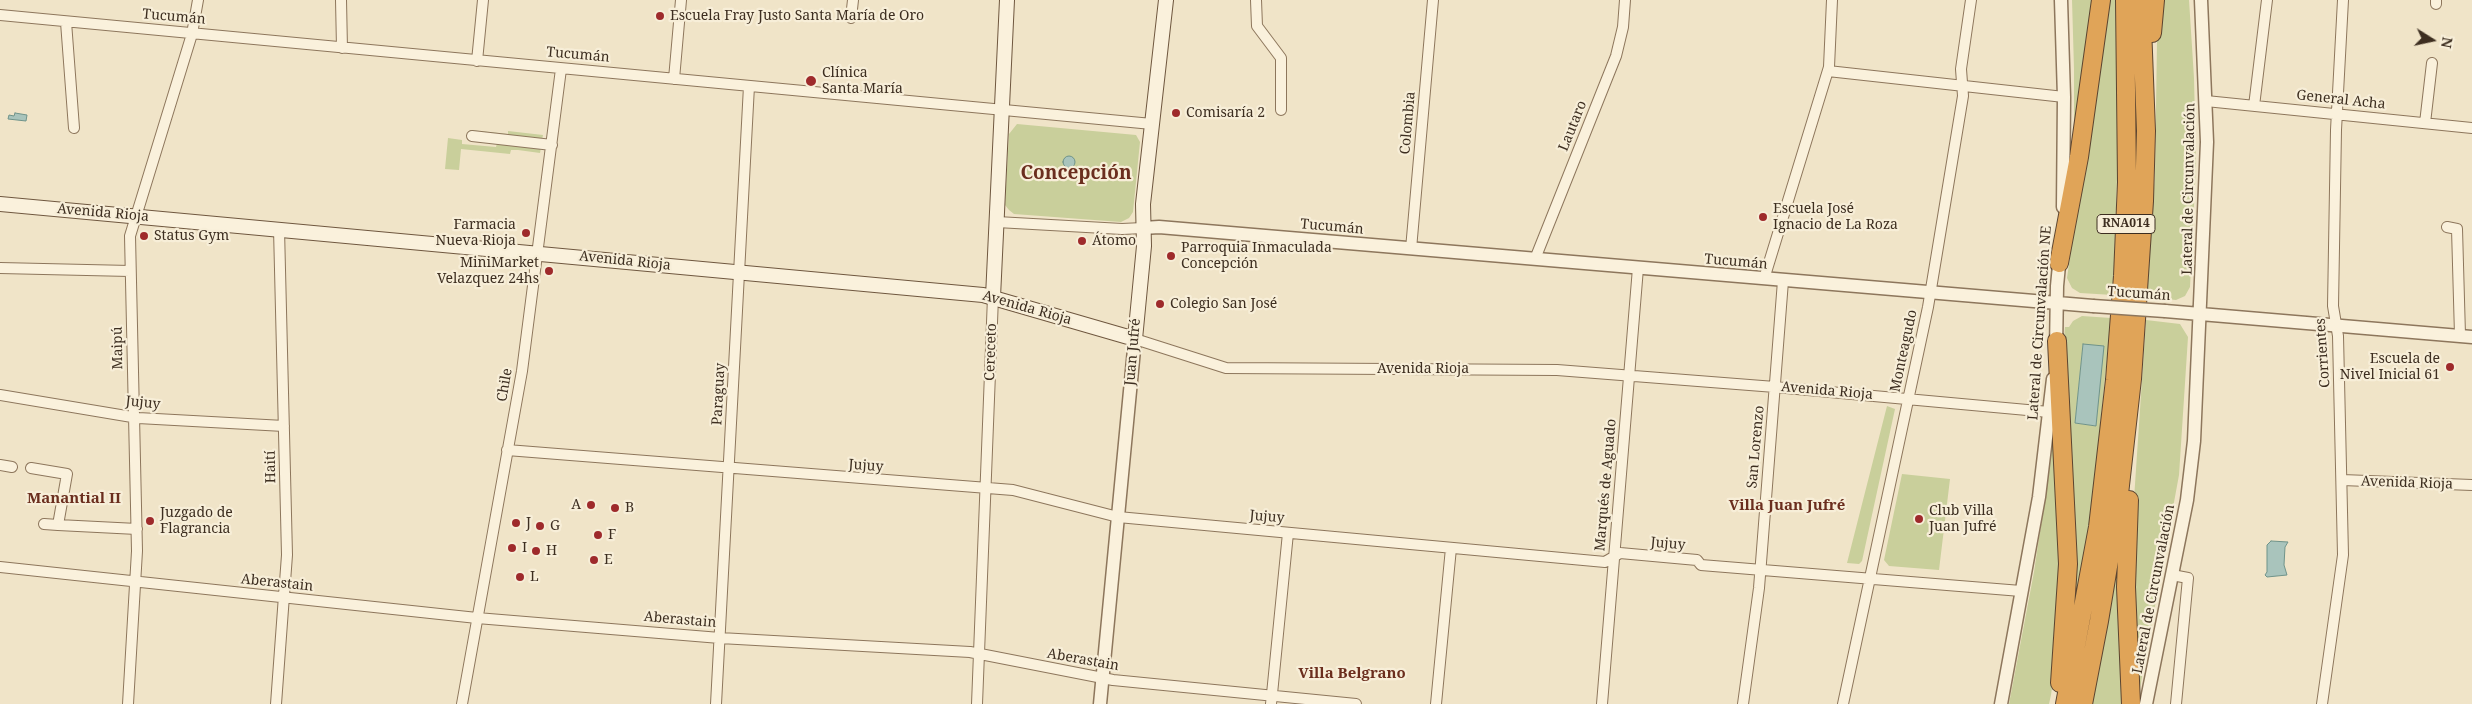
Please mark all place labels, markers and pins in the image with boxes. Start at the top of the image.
place label: Escuela Fray Justo Santa María de Oro [670,8,924,24]
marker: Escuela Fray Justo Santa María de Oro [654,10,666,22]
place label: Clínica Santa María [822,65,903,98]
marker: Clínica Santa María [804,74,818,88]
place label: Comisaría 2 [1186,105,1265,121]
marker: Comisaría 2 [1170,107,1182,119]
place label: Escuela José Ignacio de La Roza [1773,201,1898,233]
marker: Escuela José Ignacio de La Roza [1757,211,1769,223]
place label: Farmacia Nueva Rioja [435,217,516,250]
marker: Farmacia Nueva Rioja [520,227,532,239]
place label: Status Gym [154,228,229,244]
marker: Status Gym [138,230,150,242]
place label: Átomo [1092,233,1136,249]
marker: Átomo [1076,235,1088,247]
place label: Parroquia Inmaculada Concepción [1181,240,1332,272]
marker: Parroquia Inmaculada Concepción [1165,250,1177,262]
place label: MiniMarket Velazquez 24hs [437,255,539,288]
marker: MiniMarket Velazquez 24hs [543,265,555,277]
place label: Colegio San José [1170,296,1277,312]
marker: Colegio San José [1154,298,1166,310]
place label: Escuela de Nivel Inicial 61 [2340,351,2440,384]
marker: Escuela de Nivel Inicial 61 [2444,361,2456,373]
place label: A [571,497,581,513]
marker: A [585,499,597,511]
place label: B [625,500,634,516]
marker: B [609,502,621,514]
place label: Club Villa Juan Jufré [1929,503,1997,536]
place label: Juzgado de Flagrancia [160,505,233,538]
marker: Club Villa Juan Jufré [1913,513,1925,525]
marker: Juzgado de Flagrancia [144,515,156,527]
place label: J [526,515,531,531]
marker: J [510,517,522,529]
place label: G [550,518,560,534]
marker: G [534,520,546,532]
place label: F [608,527,616,543]
marker: F [592,529,604,541]
place label: I [522,540,527,556]
marker: I [506,542,518,554]
place label: H [546,543,557,559]
marker: H [530,545,542,557]
place label: E [604,552,613,568]
marker: E [588,554,600,566]
place label: L [530,569,539,585]
marker: L [514,571,526,583]

